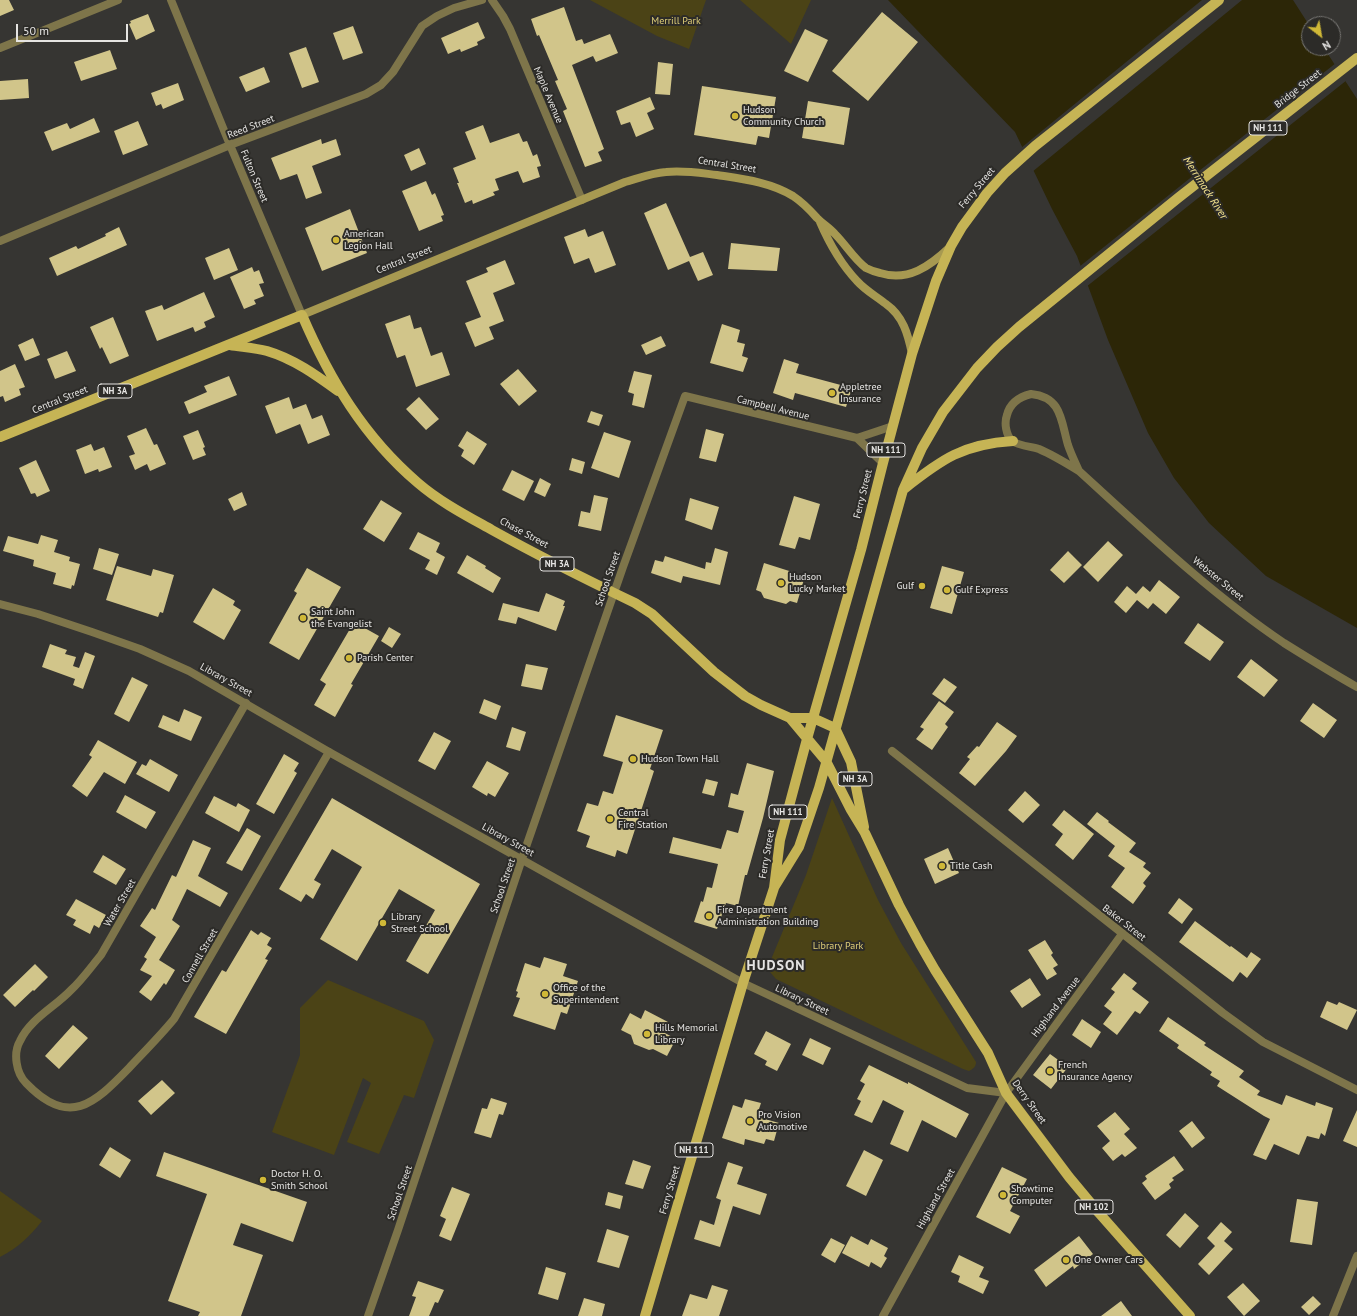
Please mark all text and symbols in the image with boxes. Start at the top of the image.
park label: Merrill Park [651,15,701,27]
scale bar [18,16,130,42]
north arrow [1301,16,1341,56]
text: 50 m [23,23,49,38]
text: N [1320,38,1333,53]
street label: Maple Avenue [531,65,565,125]
street label: Bridge Street [1272,67,1324,111]
place label: Hudson Community Church [743,104,824,128]
marker: Hudson Community Church [730,111,740,121]
street label: Reed Street [226,113,276,141]
road number: NH 111 [1249,121,1287,135]
street label: Fulton Street [238,148,270,204]
street label: Central Street [697,154,757,176]
water label: Merrimack River [1180,154,1230,222]
street label: Ferry Street [956,165,998,211]
place label: American Legion Hall [344,228,393,252]
marker: American Legion Hall [331,235,341,245]
street label: Central Street [374,243,434,277]
place label: Appletree Insurance [840,381,882,404]
street label: Central Street [30,383,90,417]
road number: NH 3A [98,384,132,398]
marker: Appletree Insurance [827,388,837,398]
street label: Campbell Avenue [736,393,810,423]
road number: NH 111 [867,443,905,457]
street label: Ferry Street [851,468,875,520]
street label: Chase Street [498,515,550,551]
street label: School Street [593,550,623,608]
street label: Webster Street [1190,555,1246,603]
road number: NH 3A [540,557,574,571]
place label: Hudson Lucky Market [789,571,845,594]
marker: Hudson Lucky Market [776,578,786,588]
place label: Gulf [896,580,914,592]
marker: Gulf [917,581,927,591]
place label: Gulf Express [955,584,1008,596]
marker: Gulf Express [942,585,952,595]
place label: Saint John the Evangelist [311,606,372,630]
marker: Saint John the Evangelist [298,613,308,623]
place label: Parish Center [357,652,413,664]
marker: Parish Center [344,653,354,663]
street label: Library Street [198,661,254,699]
place label: Hudson Town Hall [641,753,719,765]
marker: Hudson Town Hall [628,754,638,764]
road number: NH 3A [838,772,872,786]
road number: NH 111 [769,805,807,819]
place label: Central Fire Station [618,807,668,830]
marker: Central Fire Station [605,814,615,824]
street label: Library Street [480,821,536,859]
street label: Ferry Street [757,828,777,880]
street label: School Street [488,857,518,915]
place label: Title Cash [950,860,992,872]
marker: Title Cash [937,861,947,871]
street label: Water Street [102,877,138,929]
street label: Baker Street [1100,902,1148,944]
place label: Fire Department Administration Building [717,904,818,928]
place label: Library Street School [391,911,448,934]
marker: Fire Department Administration Building [704,911,714,921]
marker: Library Street School [378,918,388,928]
street label: Connell Street [180,927,220,985]
park label: Library Park [813,940,863,952]
district label: HUDSON [747,958,805,974]
street label: Highland Avenue [1029,974,1083,1040]
place label: Office of the Superintendent [553,982,619,1006]
street label: Library Street [773,982,831,1018]
marker: Office of the Superintendent [540,989,550,999]
place label: Hills Memorial Library [655,1022,718,1046]
marker: Hills Memorial Library [642,1029,652,1039]
place label: French Insurance Agency [1058,1059,1133,1082]
marker: French Insurance Agency [1045,1066,1055,1076]
street label: Derry Street [1009,1078,1049,1126]
place label: Pro Vision Automotive [758,1109,807,1132]
marker: Pro Vision Automotive [745,1116,755,1126]
road number: NH 111 [675,1143,713,1157]
street label: School Street [385,1164,415,1222]
street label: Ferry Street [657,1164,683,1216]
street label: Highland Street [914,1167,958,1231]
place label: Doctor H. O. Smith School [271,1168,328,1192]
marker: Doctor H. O. Smith School [258,1175,268,1185]
place label: Showtime Computer [1011,1183,1054,1206]
marker: Showtime Computer [998,1190,1008,1200]
road number: NH 102 [1075,1200,1113,1214]
place label: One Owner Cars [1074,1254,1143,1266]
marker: One Owner Cars [1061,1255,1071,1265]

